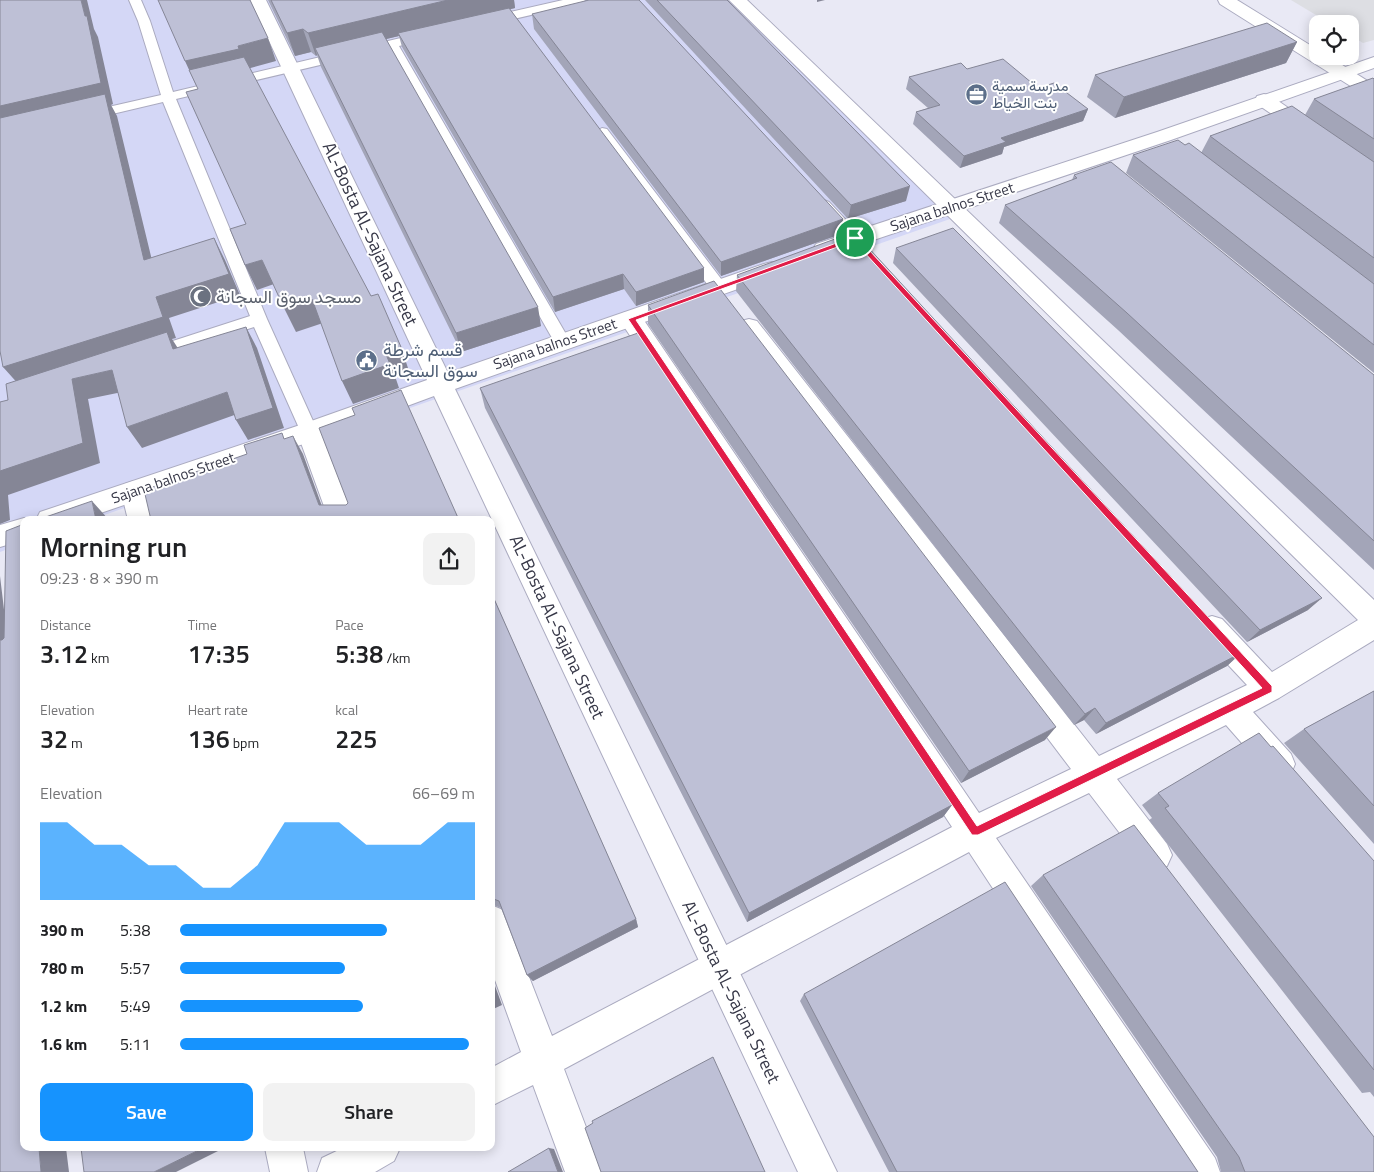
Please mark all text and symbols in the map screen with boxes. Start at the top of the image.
map controls [1309,15,1359,65]
button: locate [1309,15,1359,65]
place label: مدرسة سمية بنت الخياط [992,74,1069,114]
office icon: مدرسة سمية بنت الخياط [964,83,988,107]
street label: AL-Bosta AL-Sajana Street [316,137,425,331]
street label: Sajana balnos Street [887,175,1017,237]
pin [834,217,876,259]
icon: arrive [841,224,869,252]
place label: مسجد سوق السجانة [216,283,361,310]
mosque icon: مسجد سوق السجانة [188,285,212,309]
street label: Sajana balnos Street [490,311,620,375]
place label: قسم شرطة سوق السجانة [383,336,478,384]
public building icon: قسم شرطة سوق السجانة [355,348,379,372]
street label: Sajana balnos Street [108,445,238,509]
text: Morning run [40,525,187,568]
street label: AL-Bosta AL-Sajana Street [503,530,612,724]
button: share [423,533,475,585]
text: 09:23 · 8 × 390 m [40,566,159,590]
text: Distance [40,614,91,635]
text: Time [188,614,217,635]
text: Pace [335,614,364,635]
text: 3.12 [40,635,88,673]
text: 17:35 [188,635,250,673]
text: 5:38 [335,635,383,673]
text: km [88,647,109,668]
text: /km [383,647,411,668]
text: Elevation [40,699,94,720]
text: Heart rate [188,699,248,720]
text: kcal [335,699,358,720]
text: 32 [40,720,68,758]
text: 136 [188,720,230,758]
text: 225 [335,720,377,758]
text: m [68,732,83,753]
text: bpm [230,732,259,753]
text: Elevation [40,781,102,805]
text: 66–69 m [412,781,475,805]
street label: AL-Bosta AL-Sajana Street [675,896,788,1088]
text: 390 m [40,918,84,942]
text: 5:38 [120,918,150,942]
text: 780 m [40,956,84,980]
text: 5:57 [120,956,150,980]
text: 1.2 km [40,994,87,1018]
text: 5:49 [120,994,150,1018]
text: 1.6 km [40,1032,87,1056]
text: 5:11 [120,1032,150,1056]
button: Save [40,1083,253,1141]
button: Share [263,1083,475,1141]

